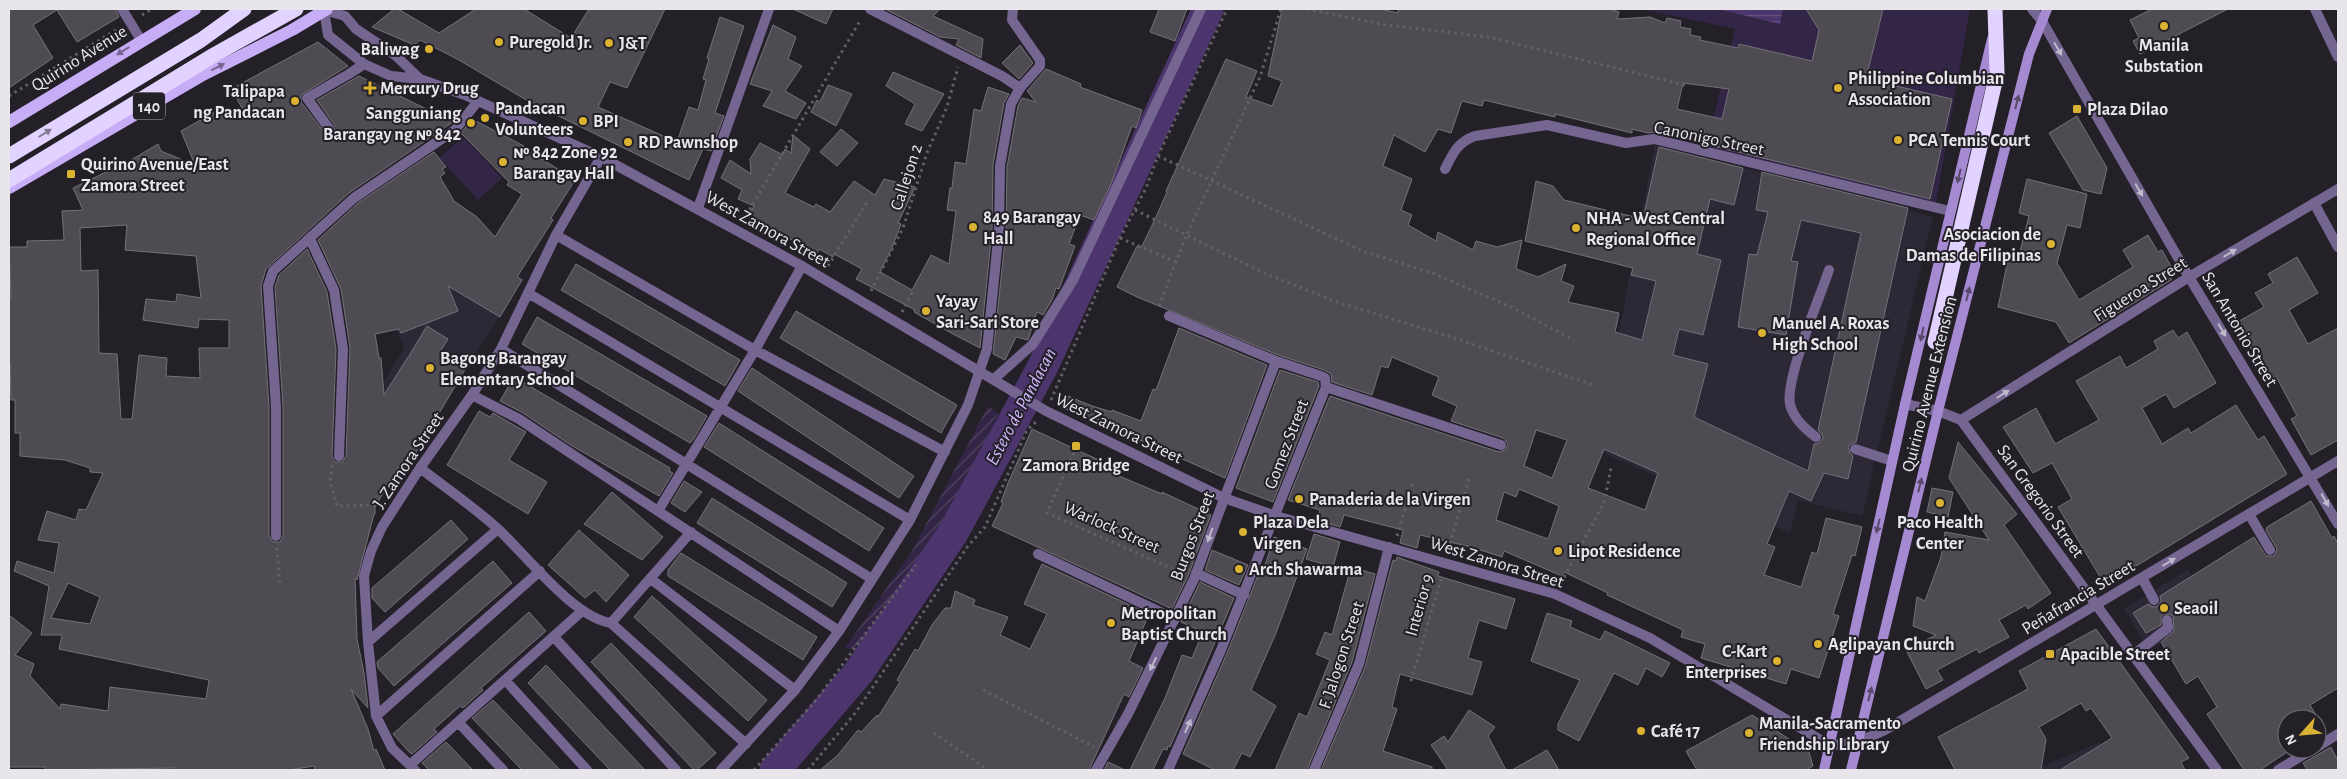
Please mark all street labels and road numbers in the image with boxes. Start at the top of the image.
street label: Quirino Avenue [29,22,130,95]
road number: 140 [133,92,165,120]
street label: Canonigo Street [1652,119,1766,159]
street label: Callejon 2 [888,142,926,213]
street label: West Zamora Street [702,188,833,272]
street label: Figueroa Street [2091,254,2191,326]
street label: San Antonio Street [2198,269,2280,390]
street label: Quirino Avenue Extension [1899,295,1961,474]
street label: West Zamora Street [1052,390,1185,468]
street label: Gomez Street [1262,397,1312,492]
street label: J. Zamora Street [370,409,448,512]
street label: San Gregorio Street [1993,442,2087,562]
street label: Burgos Street [1168,489,1218,584]
street label: Warlock Street [1061,499,1162,557]
street label: West Zamora Street [1428,534,1566,592]
street label: Peñafrancia Street [2019,557,2138,638]
street label: Interior 9 [1403,572,1437,638]
street label: F. Jalogon Street [1316,599,1368,711]

